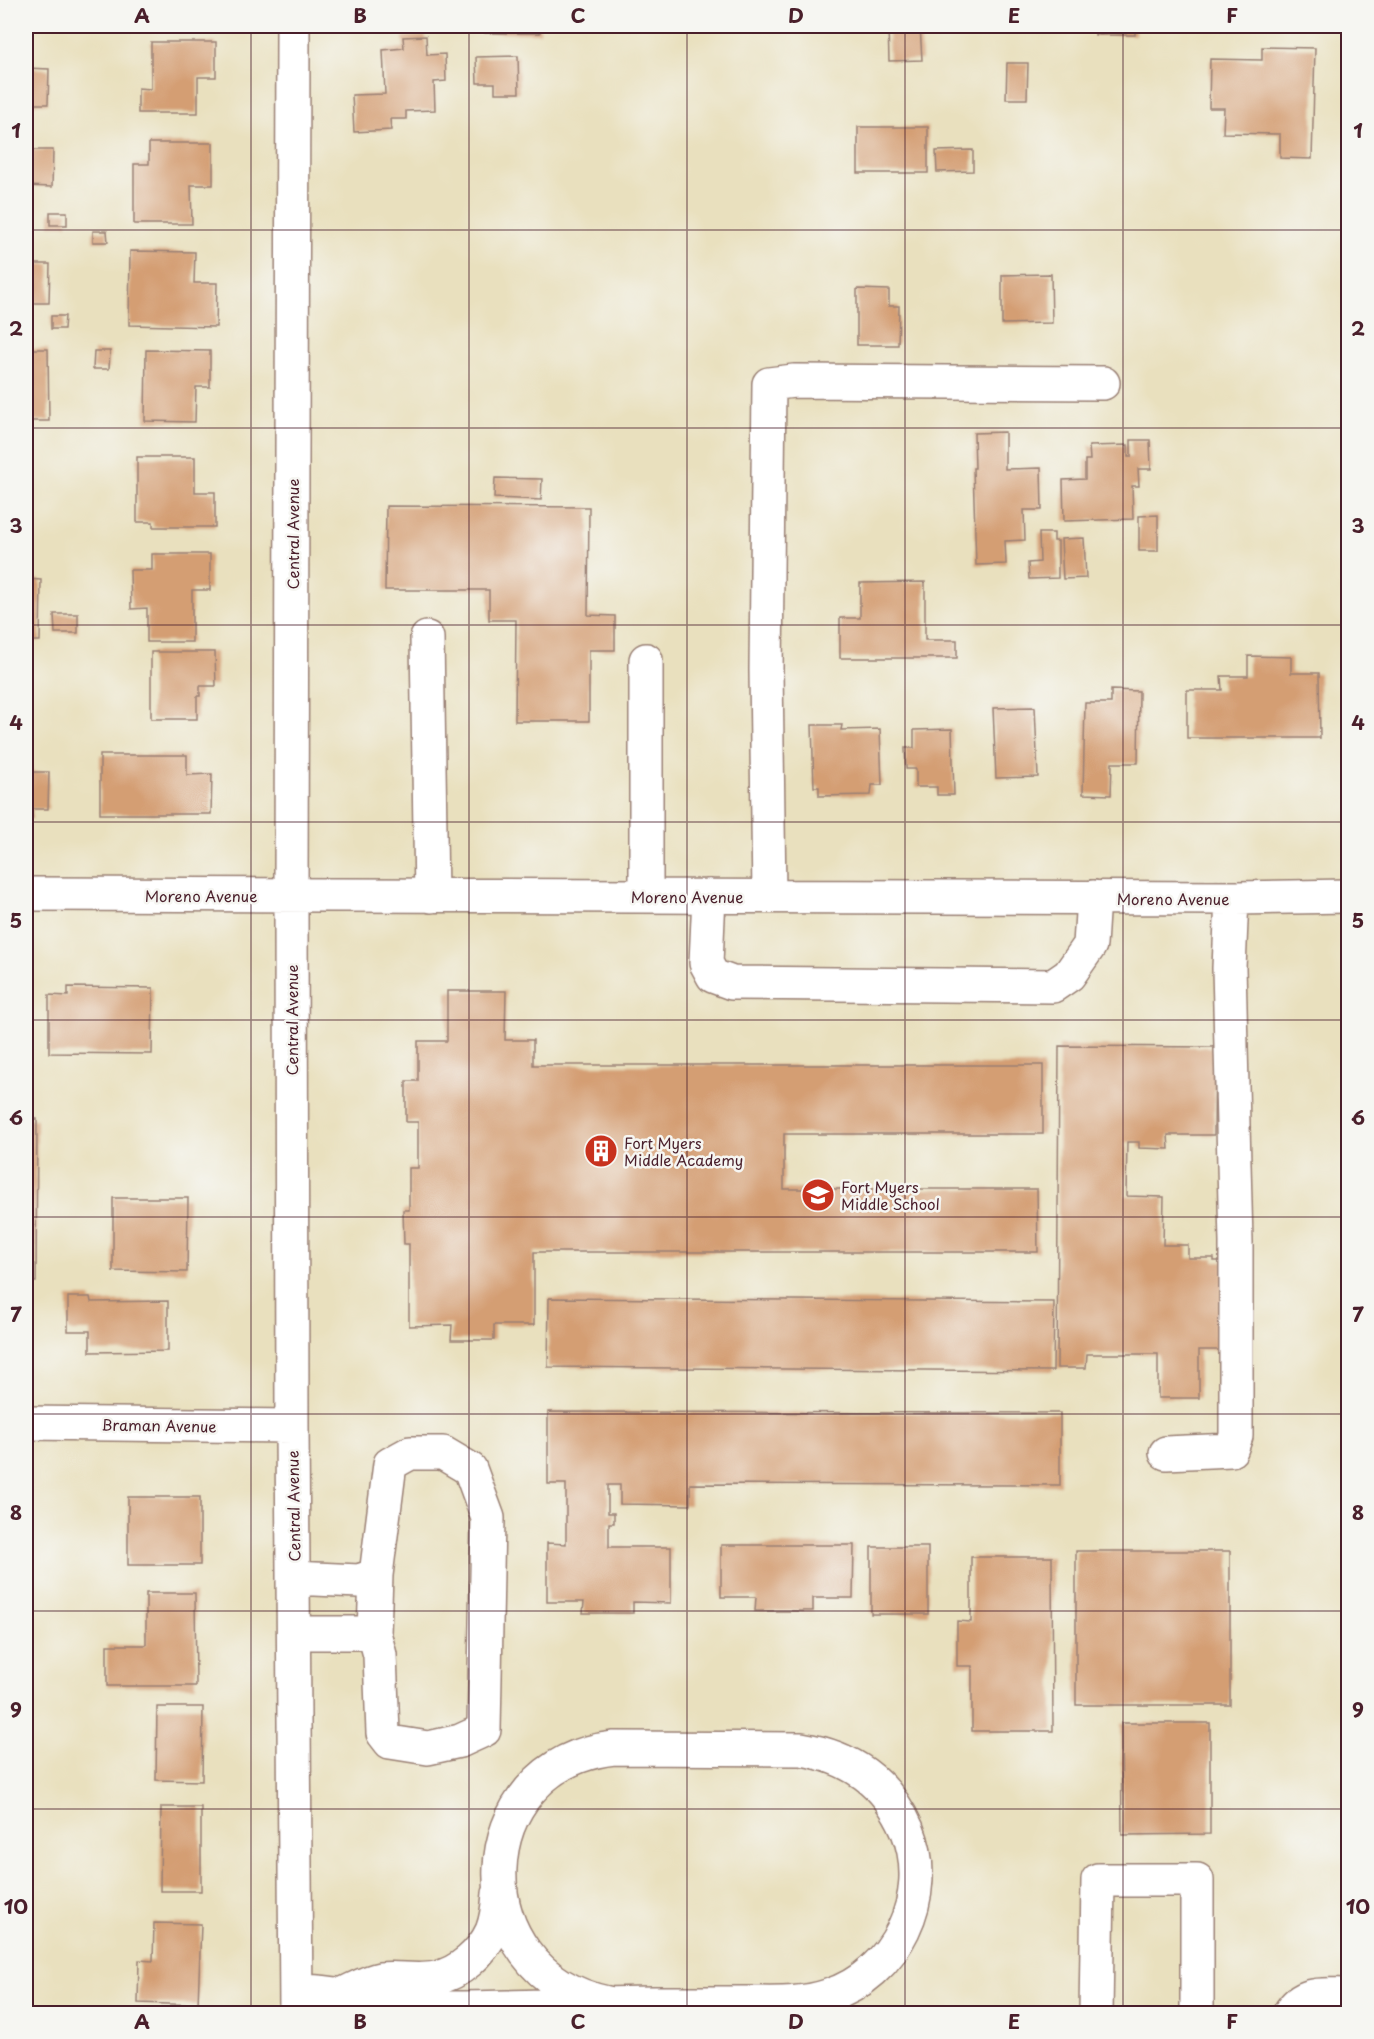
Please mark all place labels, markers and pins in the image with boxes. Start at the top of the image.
place label: Fort Myers Middle Academy [624,1131,743,1171]
building icon: Fort Myers Middle Academy [583,1133,619,1169]
place label: Fort Myers Middle School [841,1175,940,1215]
school or university icon: Fort Myers Middle School [800,1177,836,1213]

